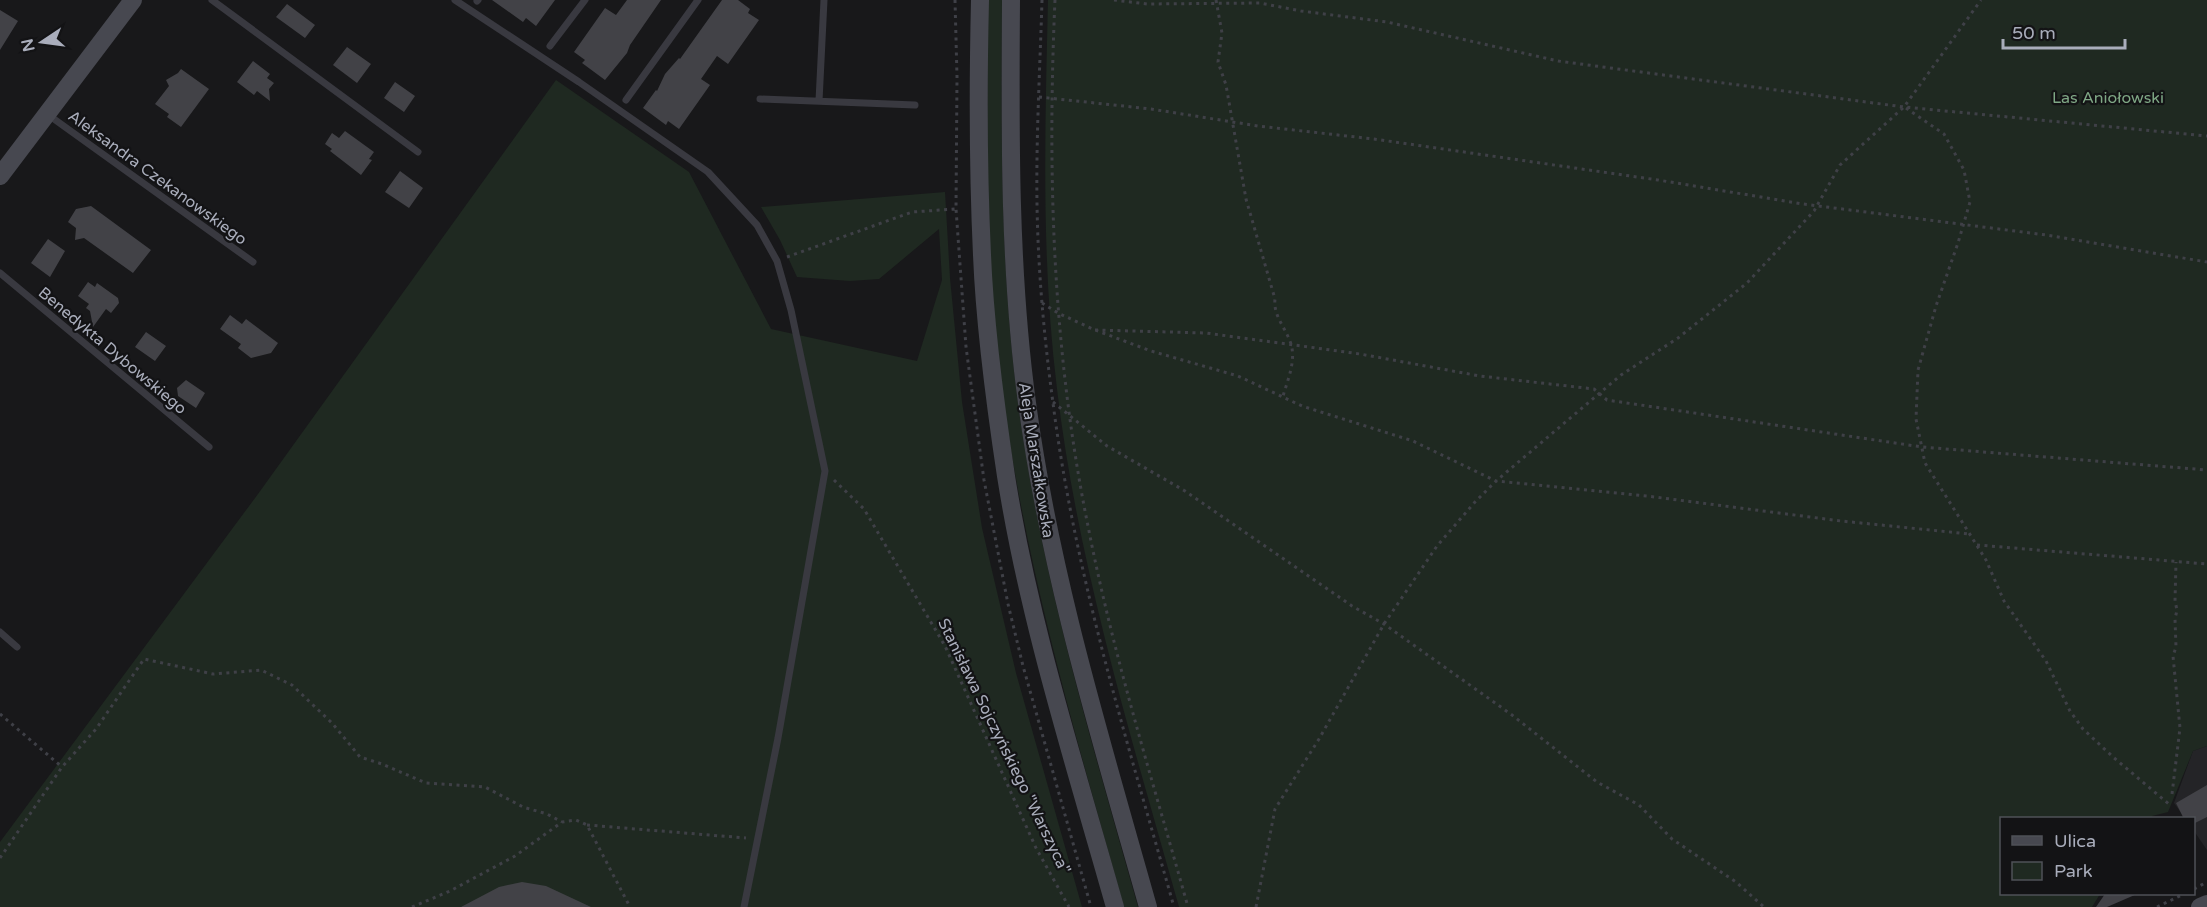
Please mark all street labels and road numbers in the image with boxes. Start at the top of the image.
street label: Aleksandra Czekanowskiego [64,106,251,249]
street label: Benedykta Dybowskiego [34,283,191,419]
street label: Aleja Marszałkowska [1014,381,1058,540]
street label: Stanisława Sojczyńskiego "Warszyca" [933,615,1075,878]

